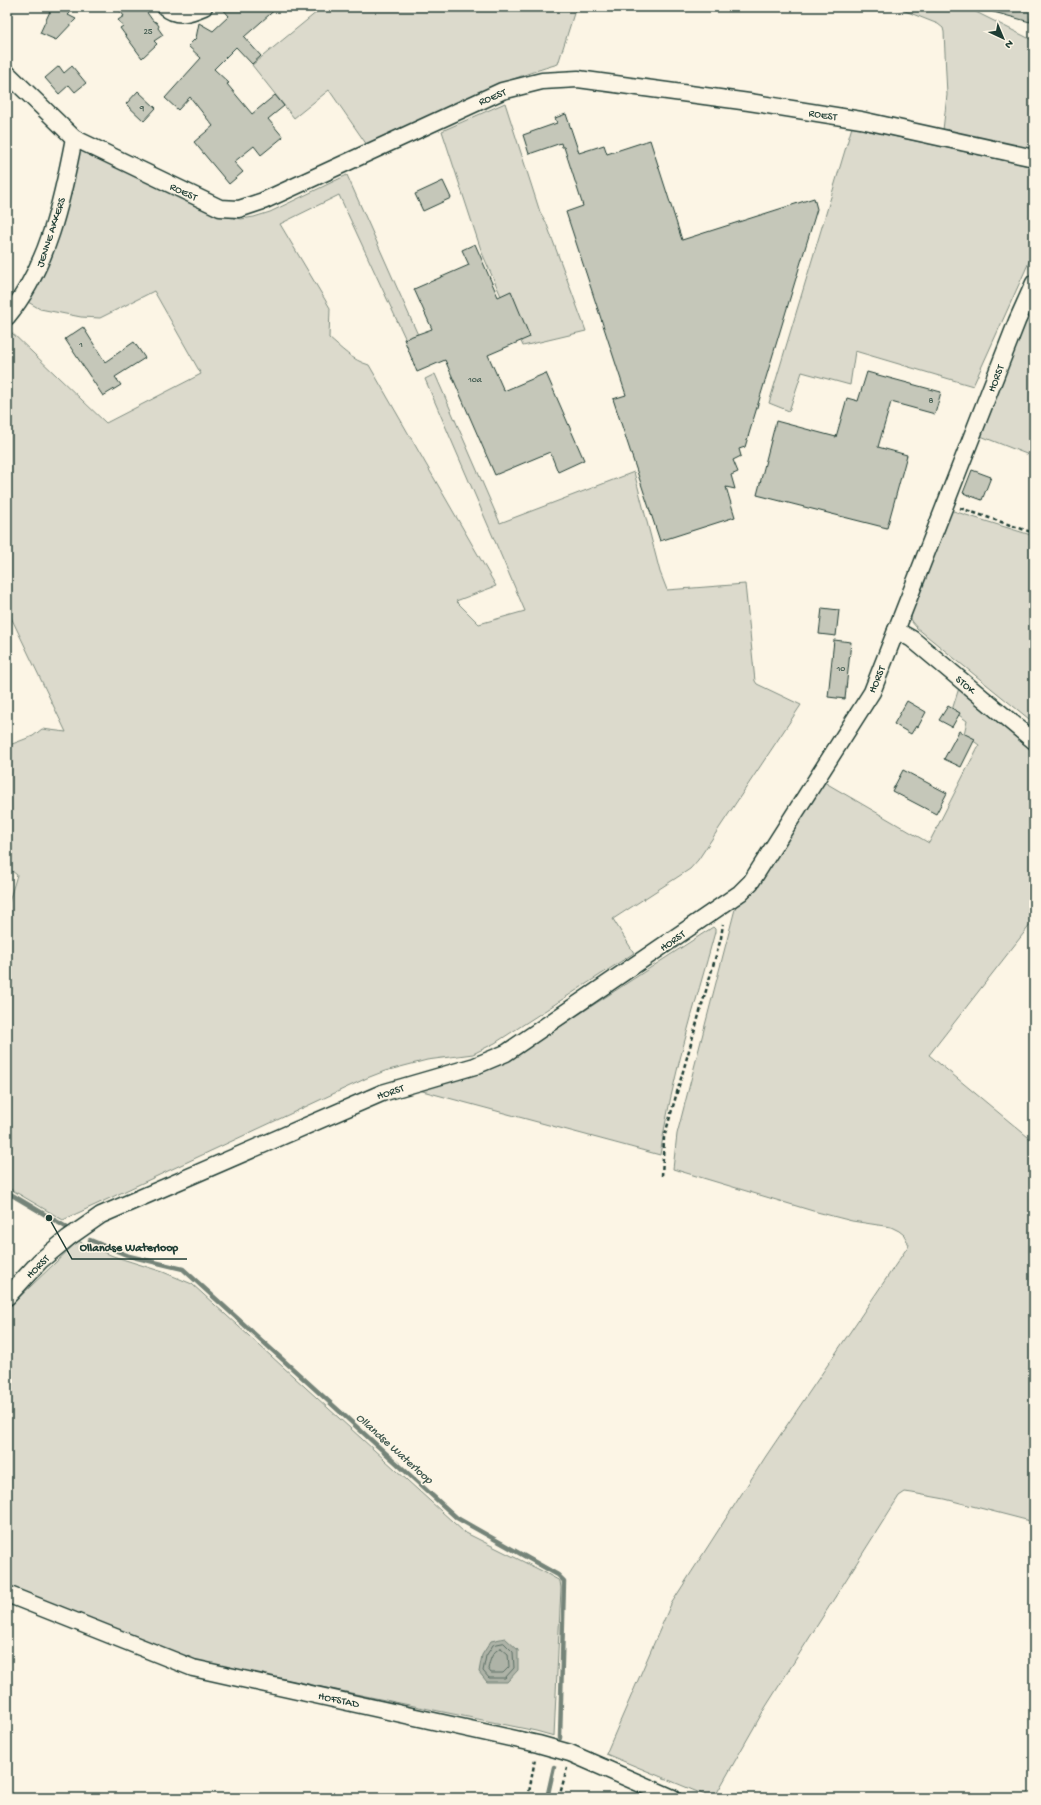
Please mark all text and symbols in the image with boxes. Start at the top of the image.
north arrow [983,18,1023,58]
house number: 25 [143,27,153,38]
text: N [1002,37,1015,51]
street label: ROEST [477,87,509,109]
house number: 9 [139,104,145,115]
street label: ROEST [808,108,838,124]
street label: ROEST [168,181,199,205]
street label: JENNE AKKERS [35,195,69,269]
house number: 1 [78,340,83,351]
street label: HORST [986,363,1008,394]
house number: 10a [467,375,483,386]
house number: 8 [929,396,934,407]
house number: 10 [836,664,845,675]
street label: HORST [867,664,889,695]
street label: STOK [952,674,978,698]
street label: HORST [658,928,689,954]
street label: HORST [375,1083,407,1103]
callout: Ollandse Waterloop [72,1235,187,1259]
text: Ollandse Waterloop [80,1242,178,1256]
street label: HORST [24,1253,53,1282]
water label: Ollandse Waterloop [352,1411,436,1488]
street label: HOFSTAD [317,1691,361,1711]

